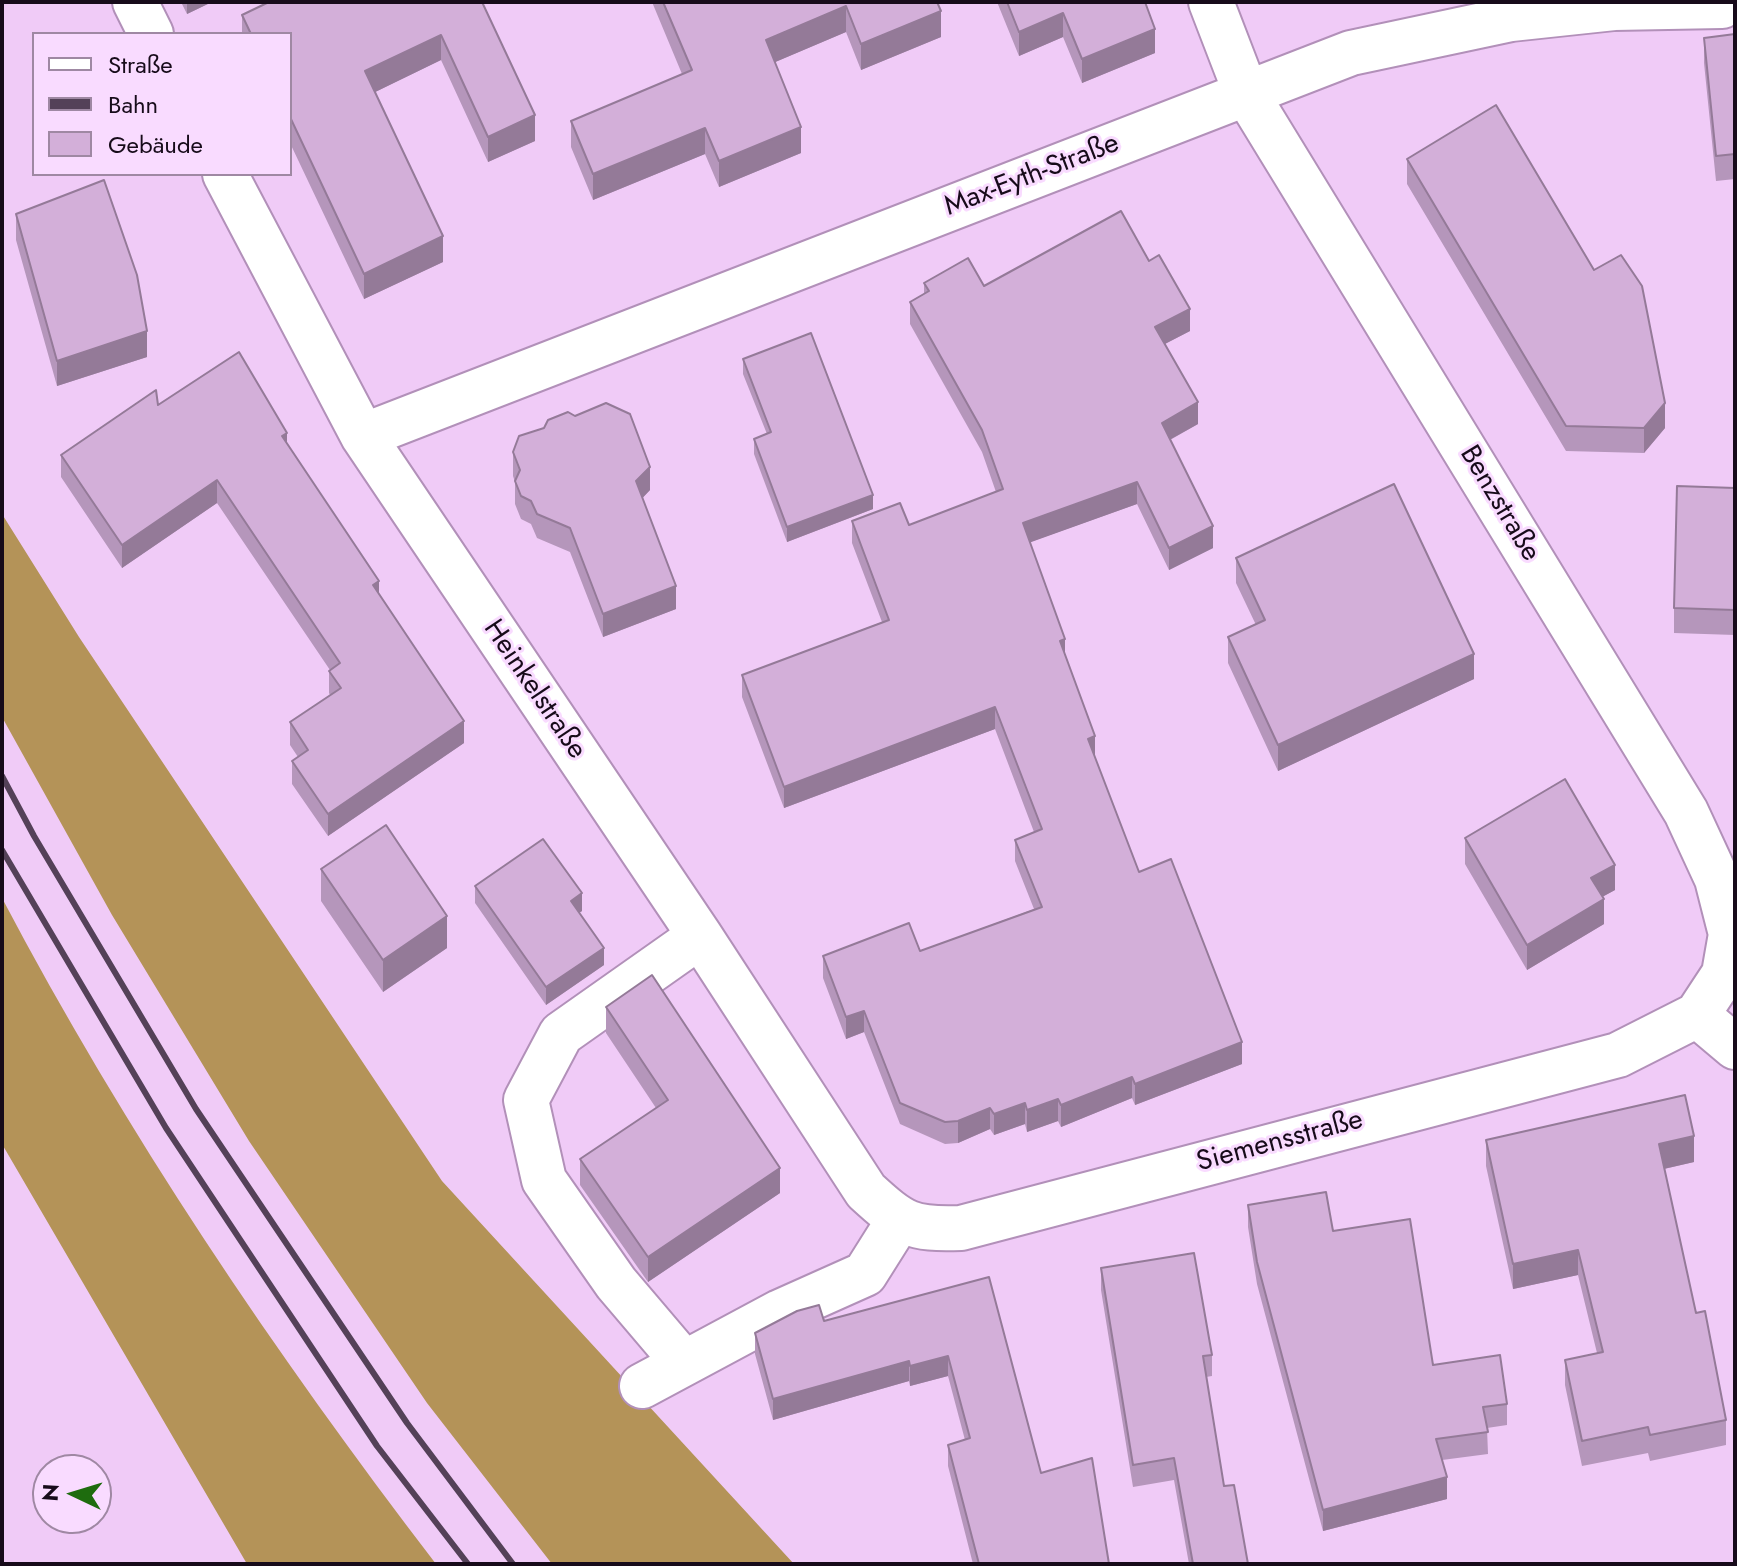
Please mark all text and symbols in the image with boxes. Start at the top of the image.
legend [32,32,292,176]
text: Straße [108,47,173,82]
text: Bahn [108,87,158,122]
text: Gebäude [108,127,203,162]
street label: Max-Eyth-Straße [940,127,1124,225]
street label: Benzstraße [1451,440,1547,568]
street label: Heinkelstraße [475,614,593,766]
street label: Siemensstraße [1193,1104,1367,1180]
north arrow [32,1454,112,1534]
text: N [33,1483,67,1502]

